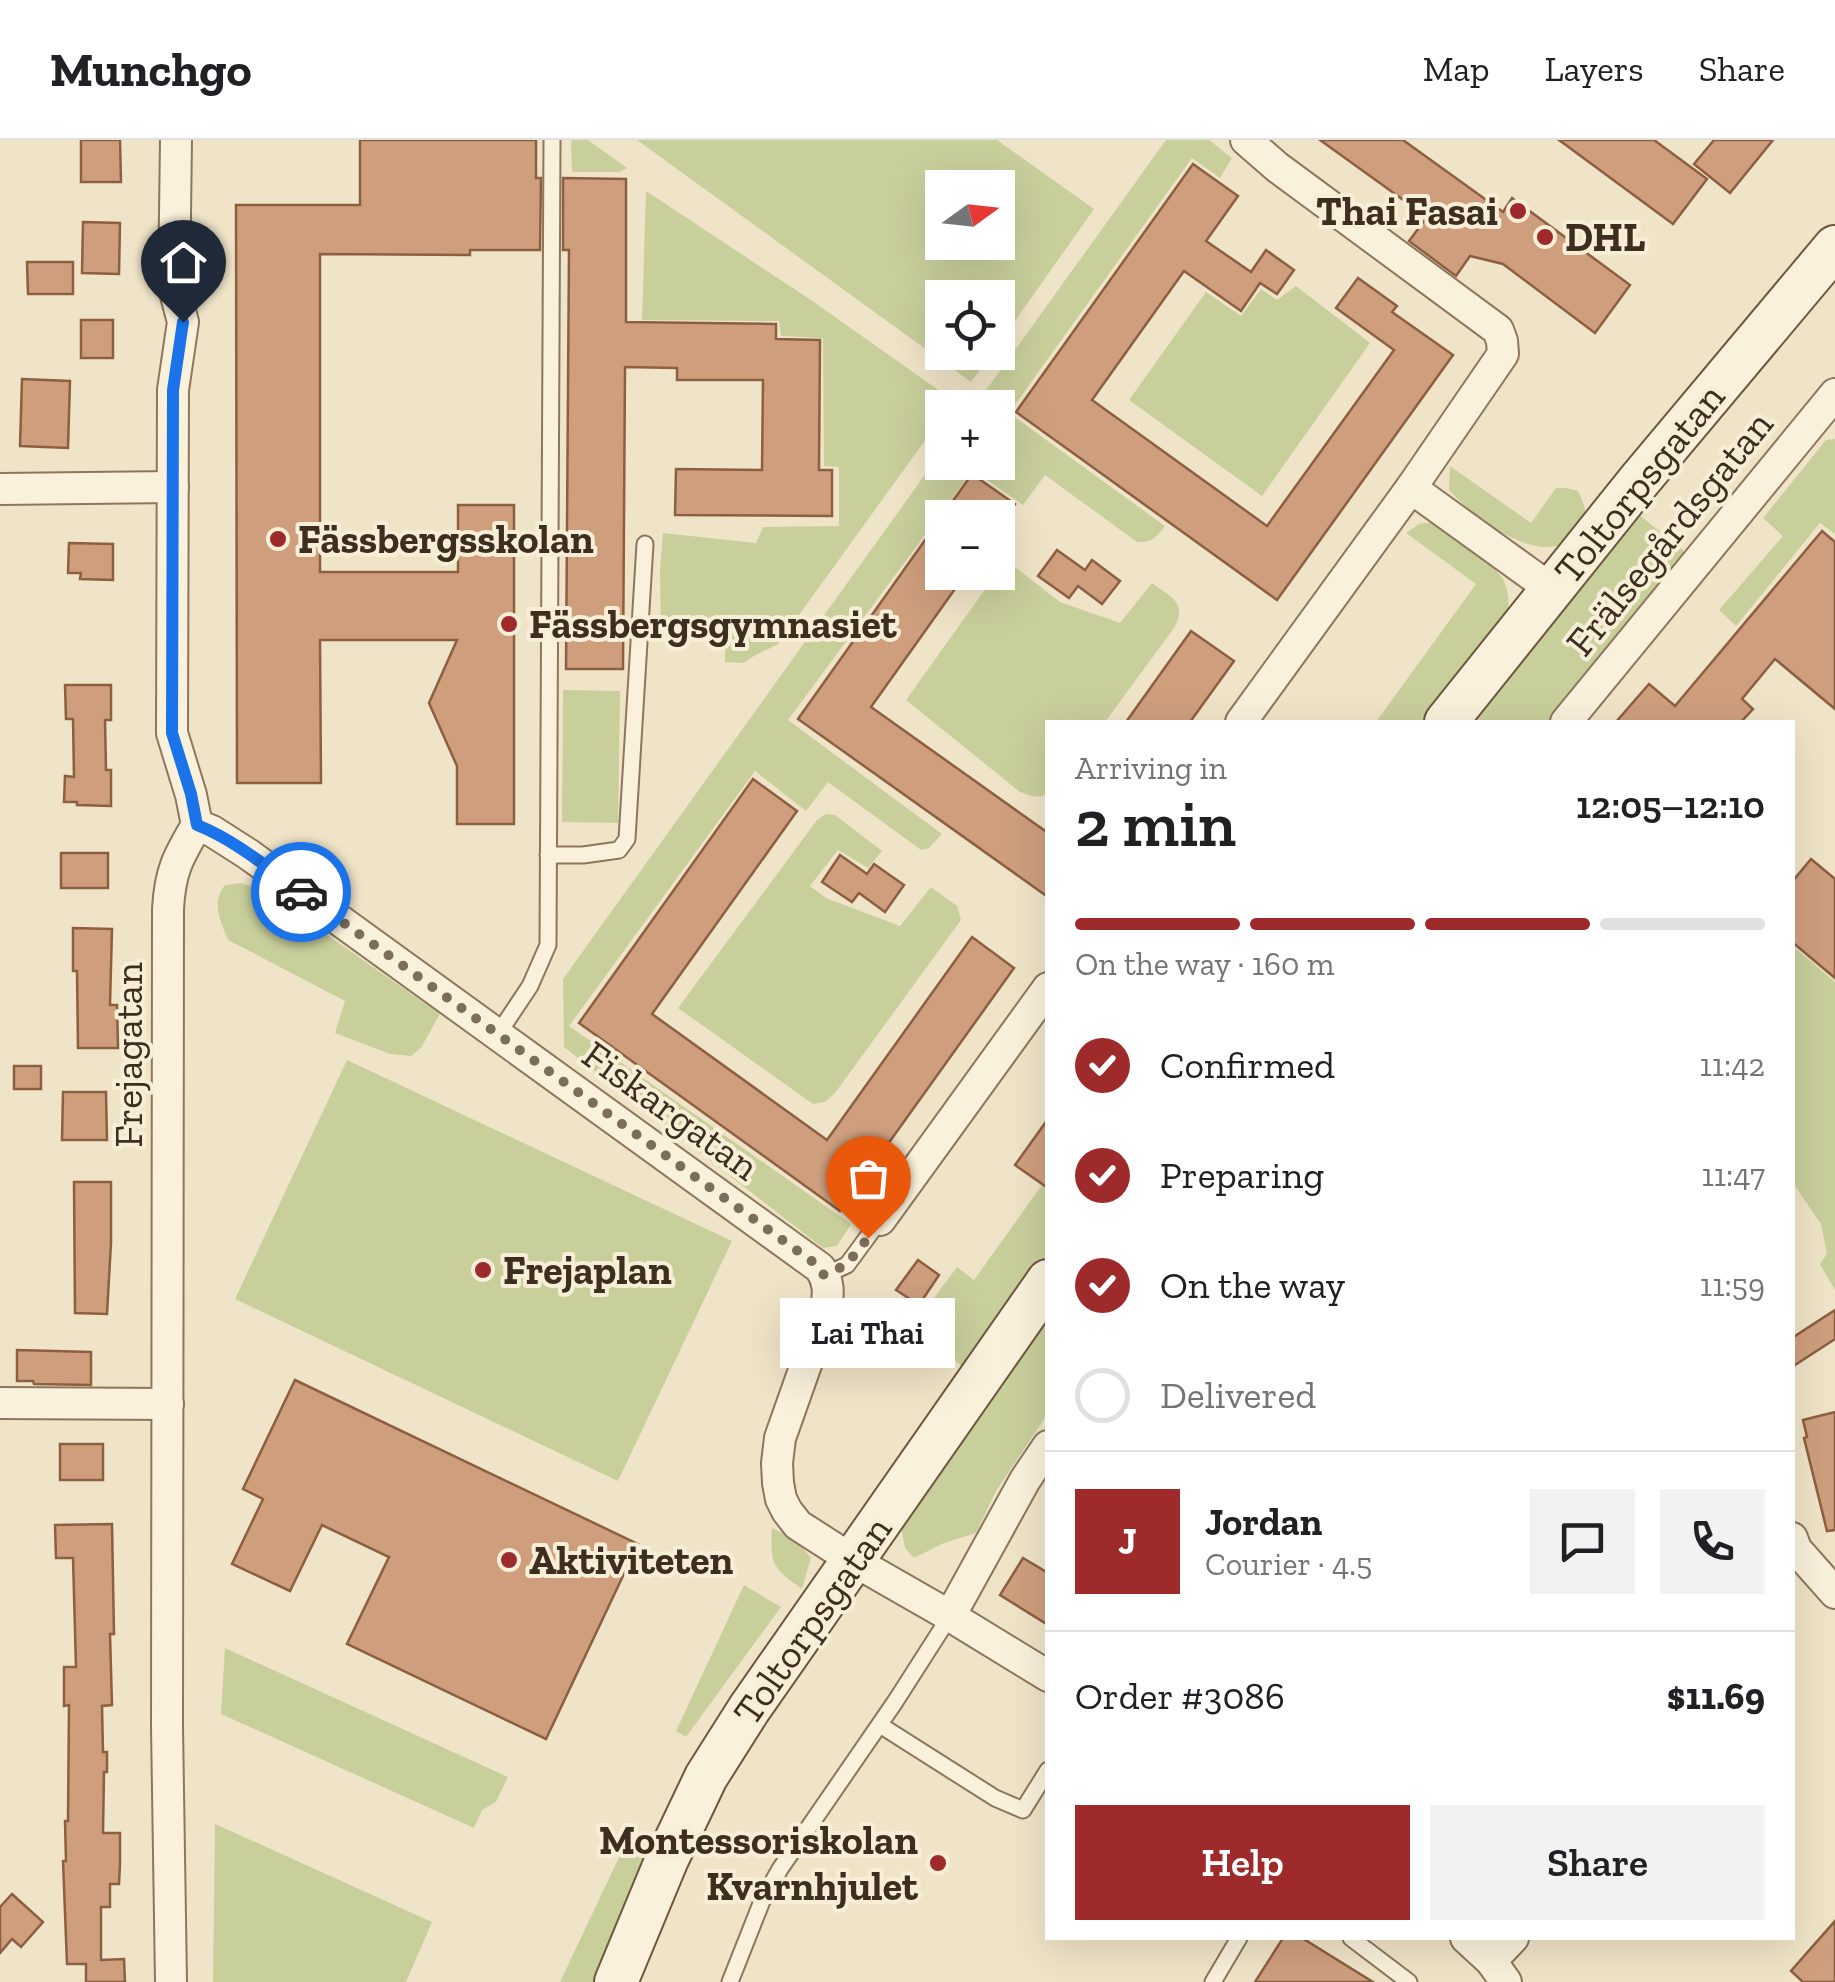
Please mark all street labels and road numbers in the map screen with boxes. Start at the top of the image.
street label: Toltorpsgatan [1544,373,1734,593]
street label: Frälsegårdsgatan [1556,401,1782,665]
street label: Frejagatan [104,962,152,1148]
street label: Fiskargatan [573,1030,769,1190]
street label: Toltorpsgatan [723,1506,902,1733]

